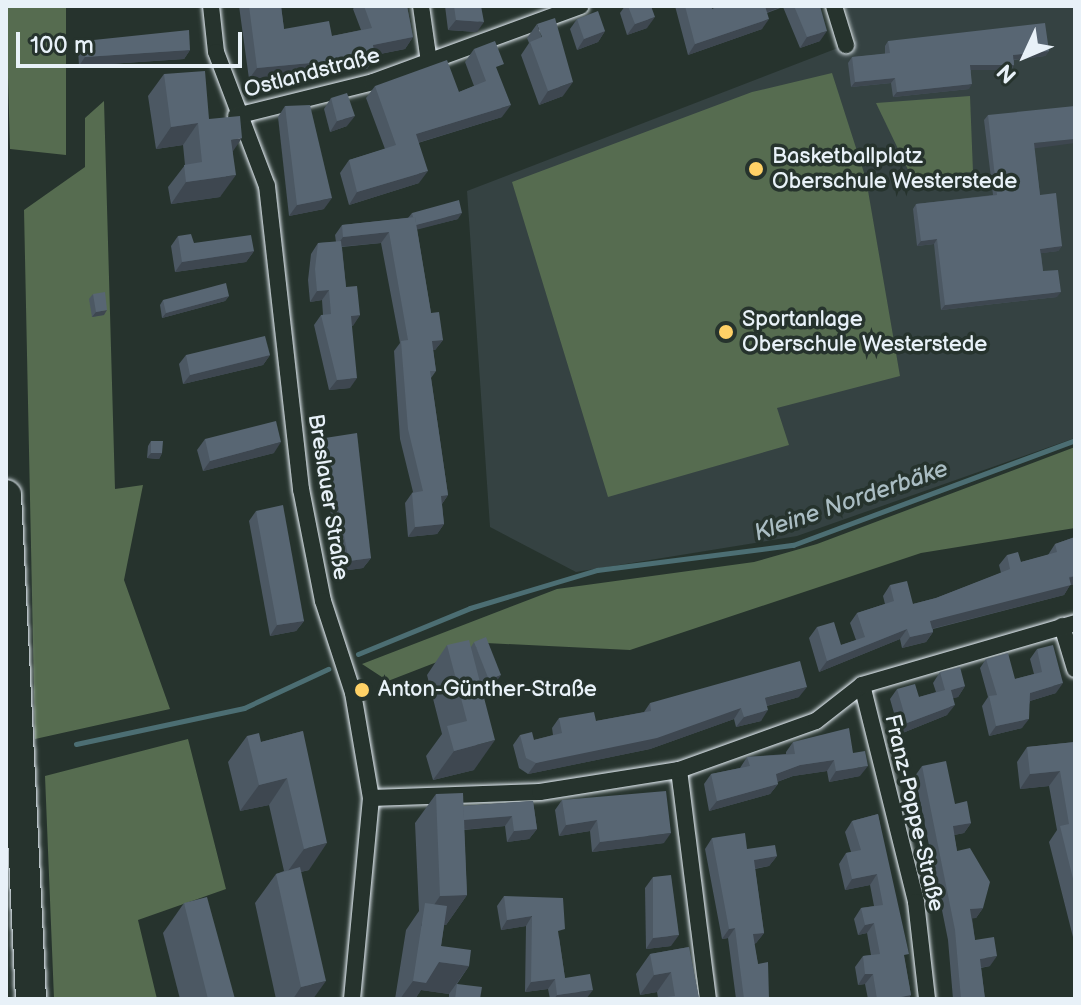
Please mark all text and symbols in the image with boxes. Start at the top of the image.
scale bar [20,16,246,66]
north arrow [985,16,1065,96]
text: 100 m [30,31,94,60]
street label: Ostlandstraße [241,42,383,104]
text: N [992,58,1023,88]
place label: Basketballplatz Oberschule Westerstede [772,143,1018,194]
marker: Basketballplatz Oberschule Westerstede [747,160,765,178]
place label: Sportanlage Oberschule Westerstede [742,306,988,358]
marker: Sportanlage Oberschule Westerstede [717,323,735,341]
street label: Breslauer Straße [302,412,354,582]
water label: Kleine Norderbäke [750,454,952,548]
place label: Anton-Günther-Straße [378,677,597,703]
marker: Anton-Günther-Straße [353,681,371,699]
street label: Franz-Poppe-Straße [878,712,950,914]

